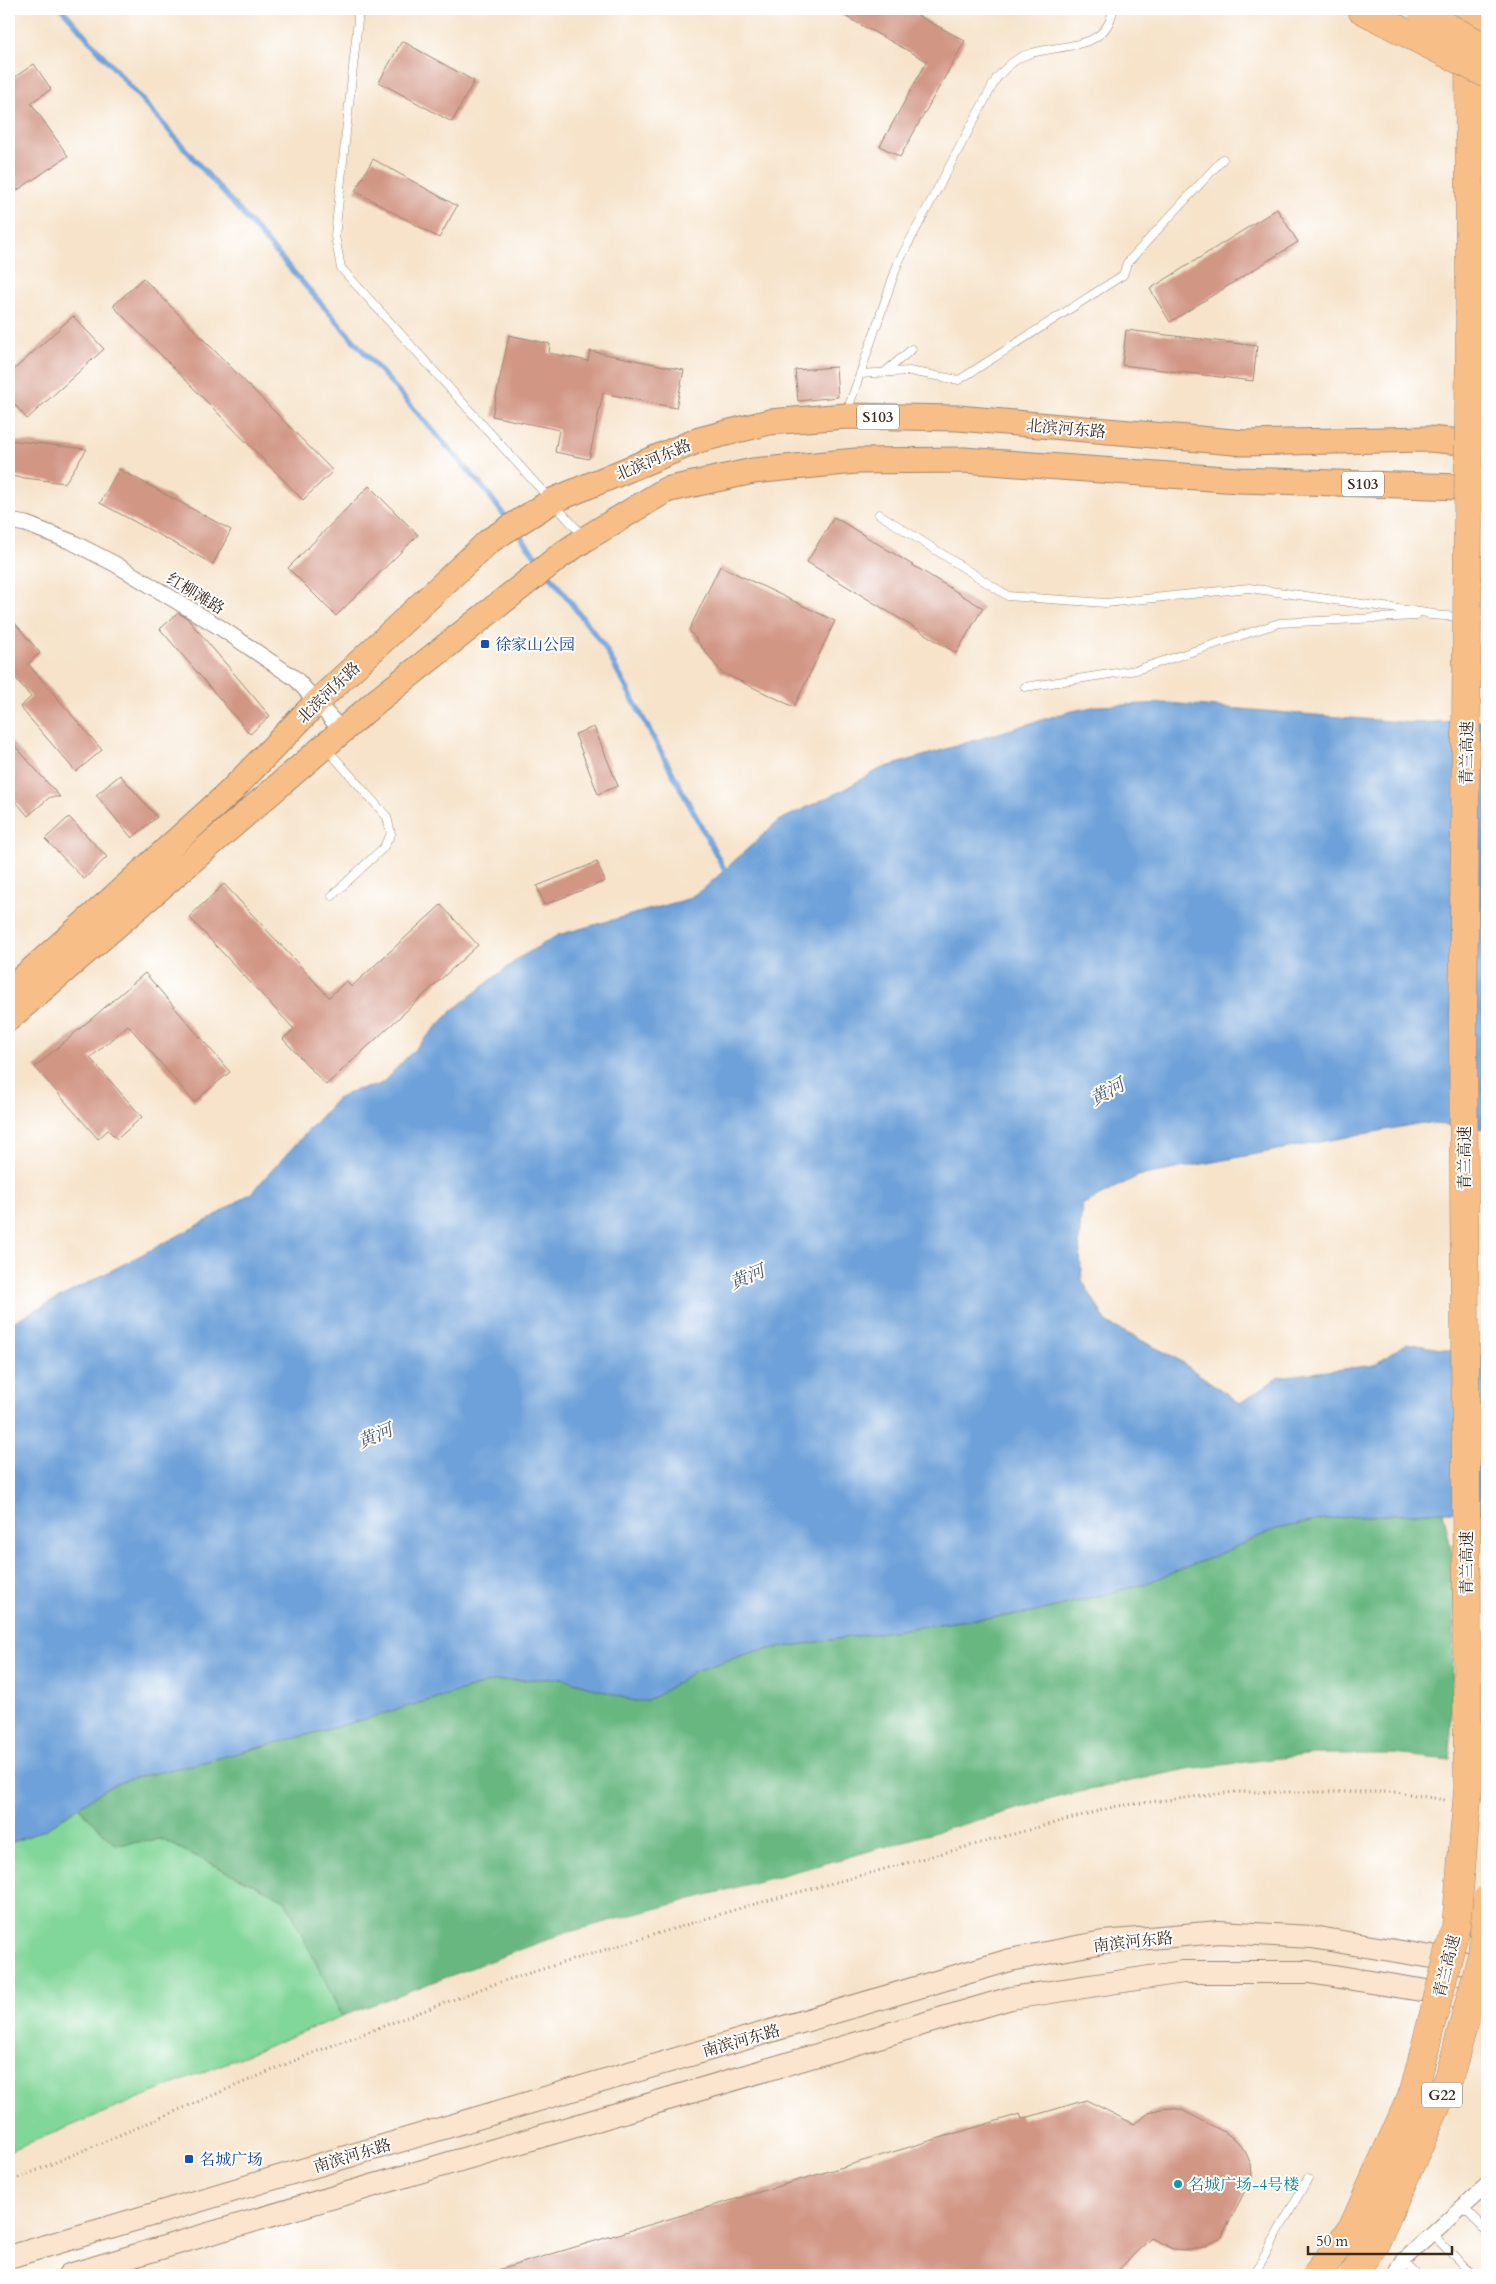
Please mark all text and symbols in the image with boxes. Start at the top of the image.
road number: S103 [857,404,899,430]
street label: 北滨河东路 [1025,415,1107,443]
street label: 北滨河东路 [612,434,695,486]
road number: S103 [1342,472,1384,496]
street label: 红柳滩路 [162,568,229,620]
place label: 徐家山公园 [495,634,575,656]
marker: 徐家山公园 [479,638,491,650]
street label: 北滨河东路 [292,657,365,728]
street label: 青兰高速 [1455,721,1479,785]
water label: 黄河 [1085,1071,1132,1112]
street label: 青兰高速 [1454,1126,1476,1190]
water label: 黄河 [726,1258,771,1296]
water label: 黄河 [354,1417,399,1455]
street label: 青兰高速 [1456,1531,1478,1595]
street label: 南滨河东路 [1092,1927,1174,1957]
street label: 青兰高速 [1429,1933,1465,2000]
street label: 南滨河东路 [700,2019,783,2063]
road number: G22 [1422,2082,1462,2108]
street label: 南滨河东路 [311,2134,394,2178]
place label: 名城广场 [199,2149,263,2171]
marker: 名城广场 [183,2153,195,2165]
place label: 名城广场-4号楼 [1188,2174,1299,2196]
marker: 名城广场-4号楼 [1172,2178,1184,2190]
scale bar [1308,2224,1452,2256]
text: 50 m [1316,2231,1348,2251]

